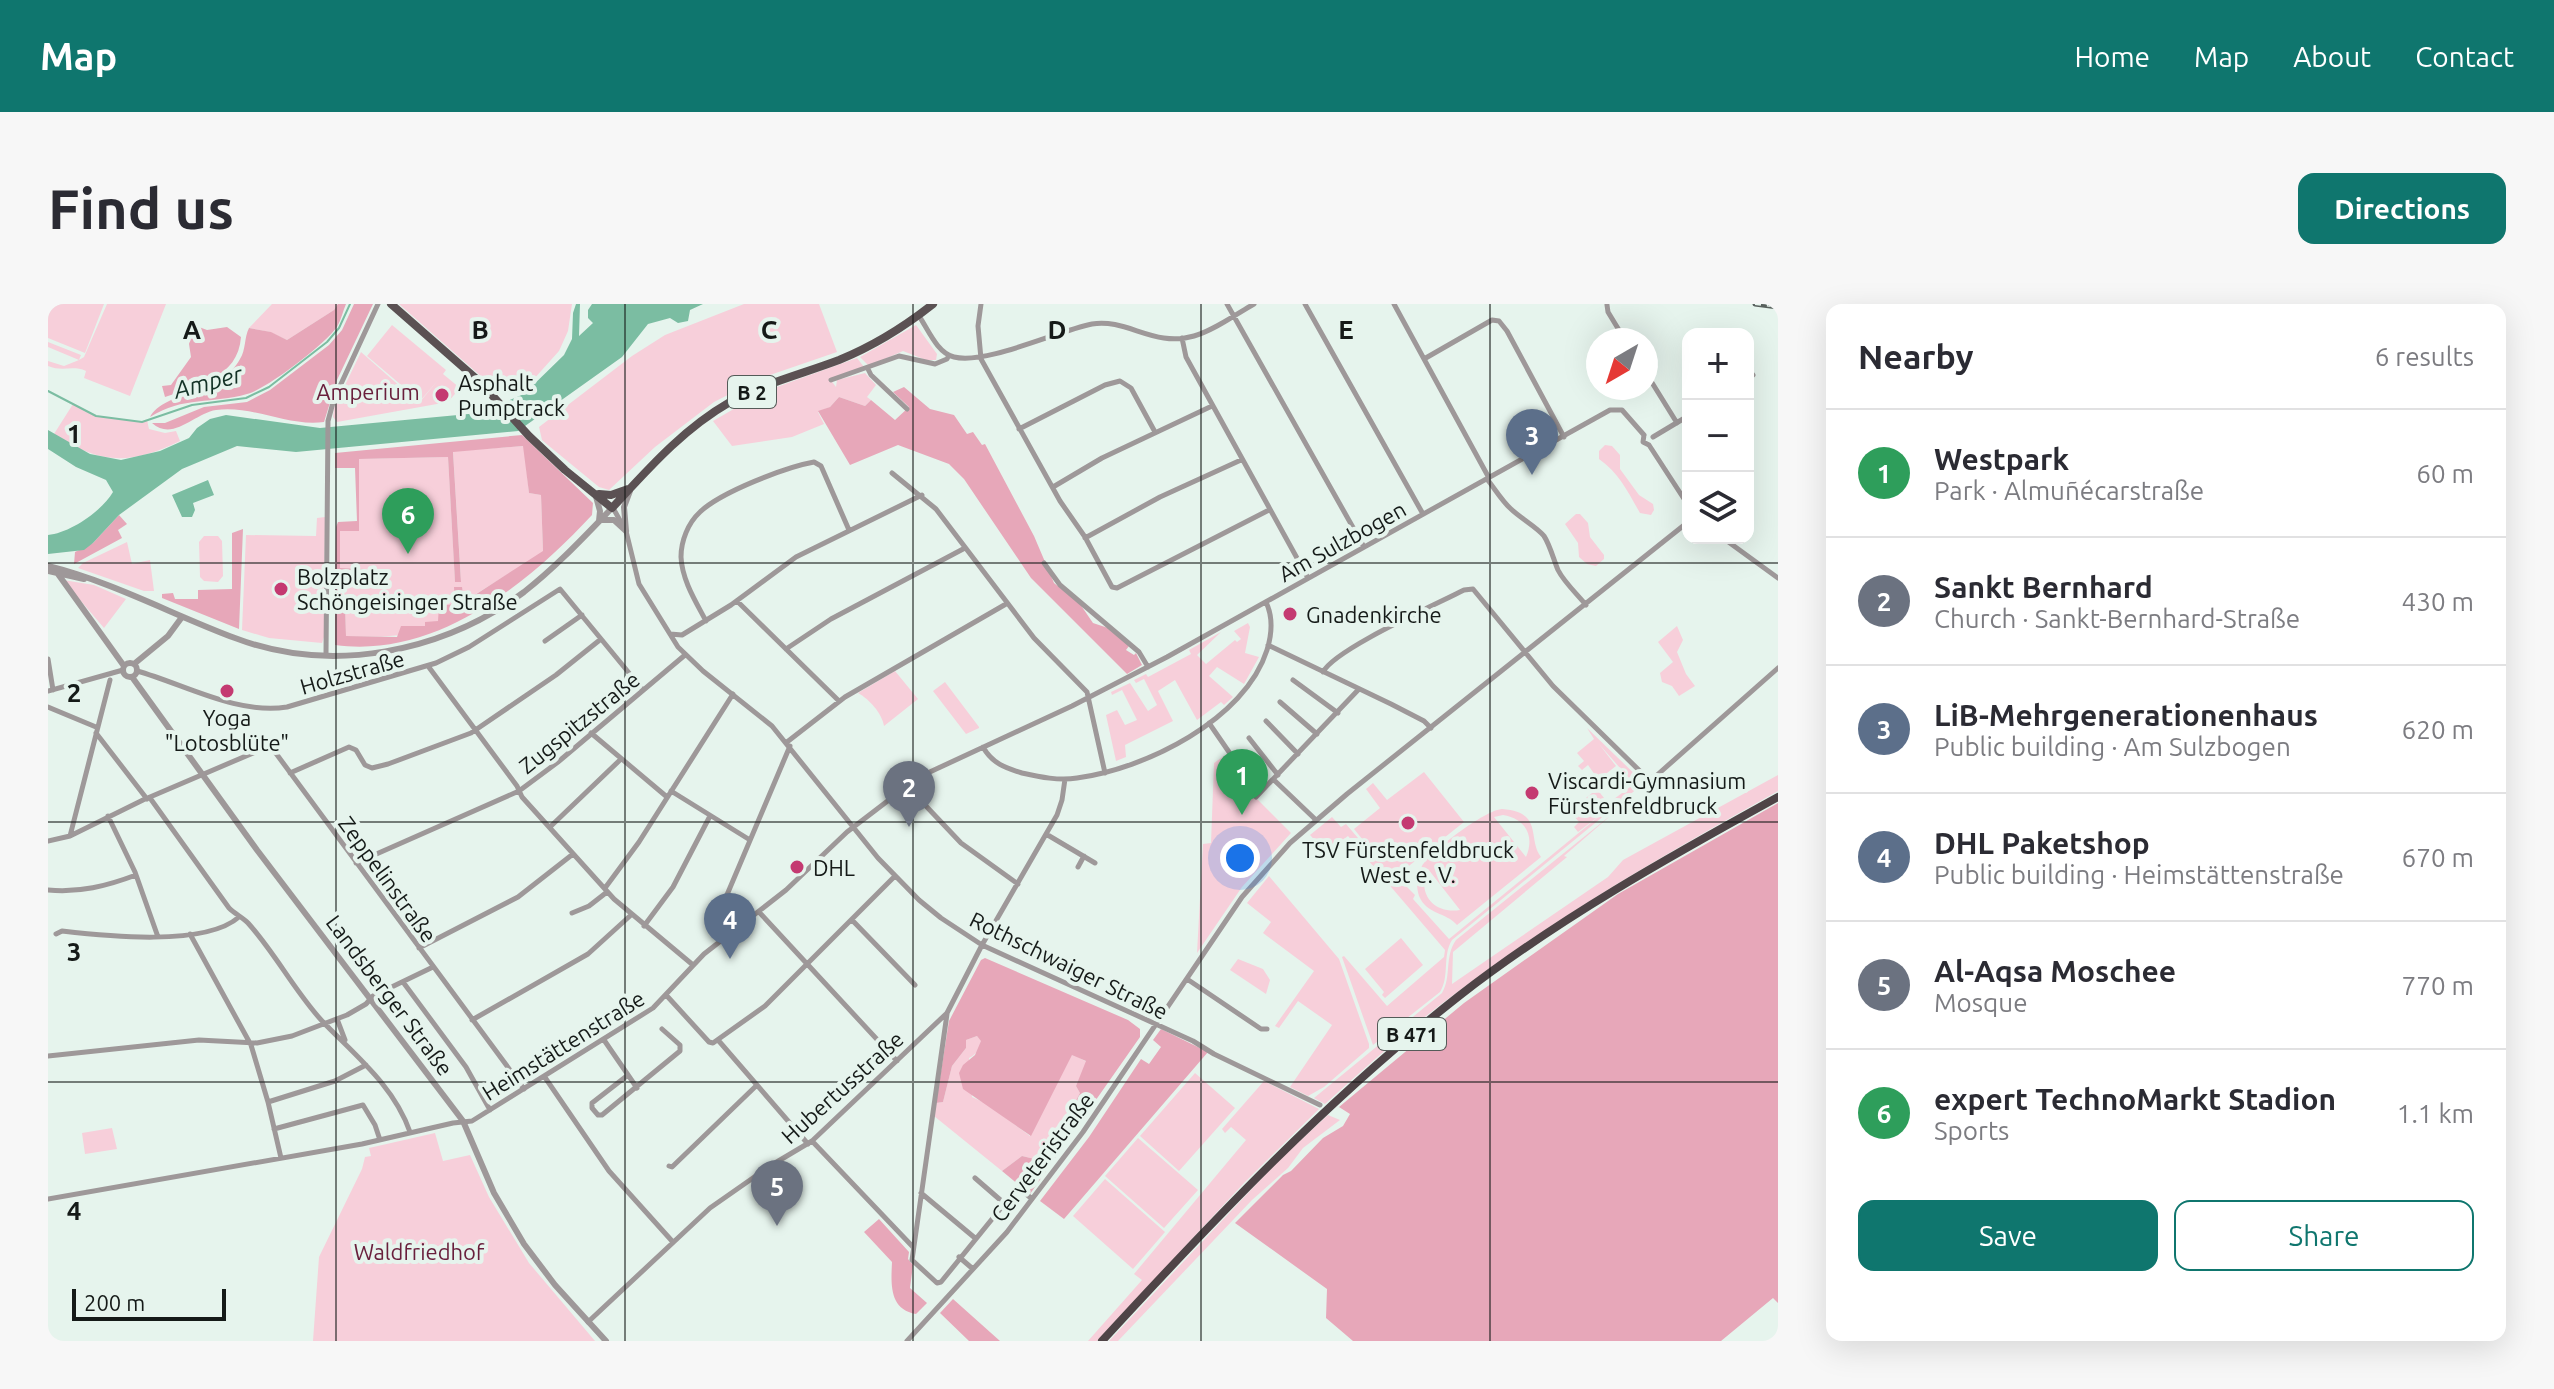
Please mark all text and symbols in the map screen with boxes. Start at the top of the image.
text: Map [40,35,117,77]
text: Home [2075,41,2150,72]
text: Map [2194,41,2249,72]
text: About [2293,41,2371,72]
text: Contact [2415,41,2514,72]
button: Directions [2298,173,2506,244]
text: Find us [48,177,234,240]
text: A [183,315,202,344]
text: B [471,315,489,344]
text: C [761,315,778,344]
text: D [1048,315,1066,344]
text: E [1338,315,1354,344]
north arrow [1586,328,1658,400]
map controls [1682,328,1754,544]
button: + [1682,328,1754,400]
text: Nearby [1858,337,1973,375]
text: 6 results [2375,342,2474,371]
water label: Amper [170,360,246,404]
place label: Asphalt Pumptrack [458,370,565,420]
road number: B 2 [728,376,776,408]
park label: Amperium [316,379,420,404]
marker: Asphalt Pumptrack [433,386,451,404]
button: − [1682,400,1754,472]
pin: 3 [1506,409,1558,475]
text: 1 [67,419,81,448]
text: Westpark [1934,442,2069,476]
text: 1 [1877,459,1891,488]
text: 60 m [2416,459,2474,488]
button: layers [1682,472,1754,544]
text: Park · Almuñécarstraße [1934,476,2204,505]
pin: 6 [382,488,434,554]
street label: Am Sulzbogen [1274,496,1410,586]
place label: Bolzplatz Schöngeisinger Straße [297,564,518,614]
text: Sankt Bernhard [1934,570,2153,604]
marker: Bolzplatz Schöngeisinger Straße [272,580,290,598]
text: 2 [1877,587,1891,616]
text: 430 m [2402,587,2474,616]
place label: Gnadenkirche [1306,602,1442,627]
text: Church · Sankt-Bernhard-Straße [1934,604,2300,633]
marker: Gnadenkirche [1281,605,1299,623]
street label: Holzstraße [297,645,407,699]
street label: Zugspitzstraße [514,666,644,778]
text: 2 [67,678,81,707]
marker: Yoga "Lotosblüte" [218,682,236,700]
text: LiB-Mehrgenerationenhaus [1934,698,2318,732]
place label: Yoga "Lotosblüte" [165,705,289,755]
text: 3 [1877,715,1891,744]
text: 620 m [2402,715,2474,744]
text: Public building · Am Sulzbogen [1934,732,2291,761]
pin: 1 [1216,749,1268,815]
pin: 2 [883,761,935,827]
place label: Viscardi-Gymnasium Fürstenfeldbruck [1548,768,1746,818]
marker: Viscardi-Gymnasium Fürstenfeldbruck [1523,784,1541,802]
street label: Zeppelinstraße [334,811,442,947]
marker: TSV Fürstenfeldbruck West e. V. [1399,814,1417,832]
text: DHL Paketshop [1934,826,2150,860]
place label: TSV Fürstenfeldbruck West e. V. [1302,837,1514,887]
your location [1220,838,1260,878]
text: 4 [1877,843,1891,872]
text: 670 m [2402,843,2474,872]
place label: DHL [813,855,855,880]
marker: DHL [788,858,806,876]
text: Public building · Heimstättenstraße [1934,860,2344,889]
pin: 4 [704,893,756,959]
street label: Rothschwaiger Straße [966,906,1172,1024]
street label: Landsberger Straße [322,910,458,1080]
text: 3 [67,937,81,966]
text: Al-Aqsa Moschee [1934,954,2176,988]
text: 5 [1877,971,1891,1000]
text: 770 m [2402,971,2474,1000]
street label: Heimstättenstraße [477,985,649,1105]
text: Mosque [1934,988,2028,1017]
road number: B 471 [1378,1018,1446,1050]
street label: Hubertusstraße [776,1026,908,1148]
text: expert TechnoMarkt Stadion [1934,1082,2336,1116]
street label: Cerveteristraße [985,1088,1099,1226]
text: 6 [1877,1099,1891,1128]
text: 1.1 km [2397,1099,2474,1128]
text: Sports [1934,1116,2009,1145]
pin: 5 [751,1160,803,1226]
text: 4 [67,1196,81,1225]
button: Save [1858,1200,2158,1271]
button: Share [2174,1200,2474,1271]
park label: Waldfriedhof [354,1239,485,1264]
scale bar [72,1285,226,1321]
text: 200 m [84,1290,145,1315]

